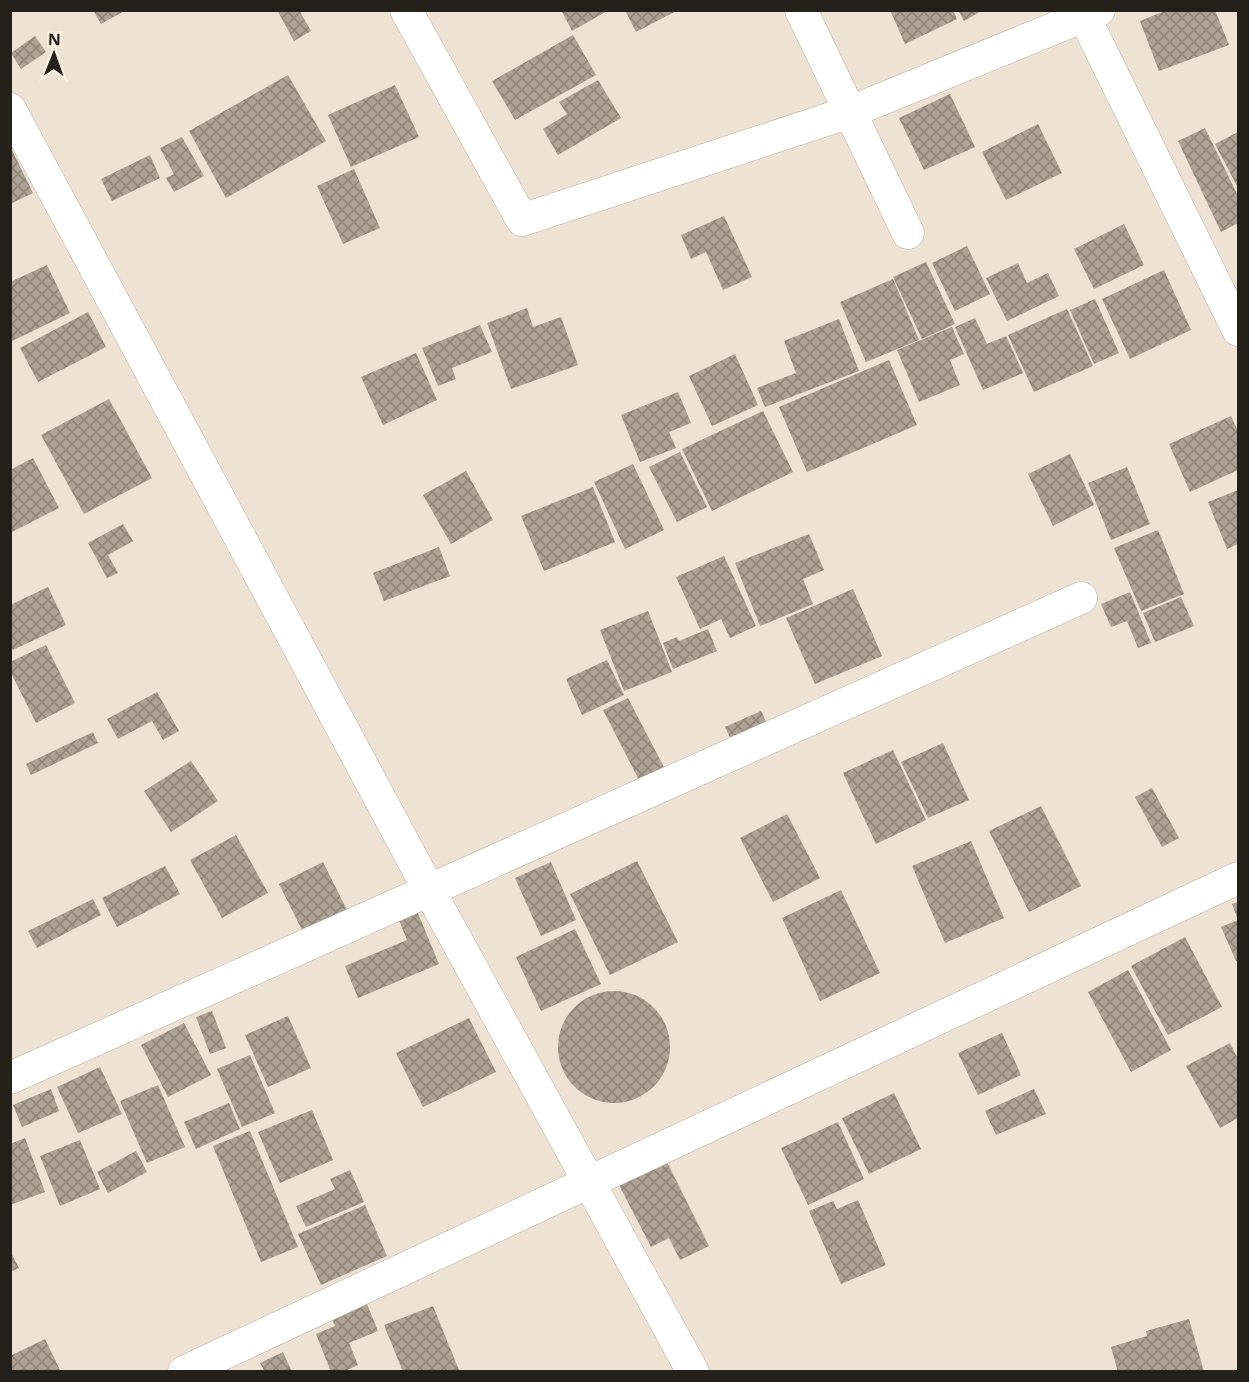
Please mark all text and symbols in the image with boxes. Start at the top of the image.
north arrow [24,24,84,84]
text: N [48,28,61,50]

